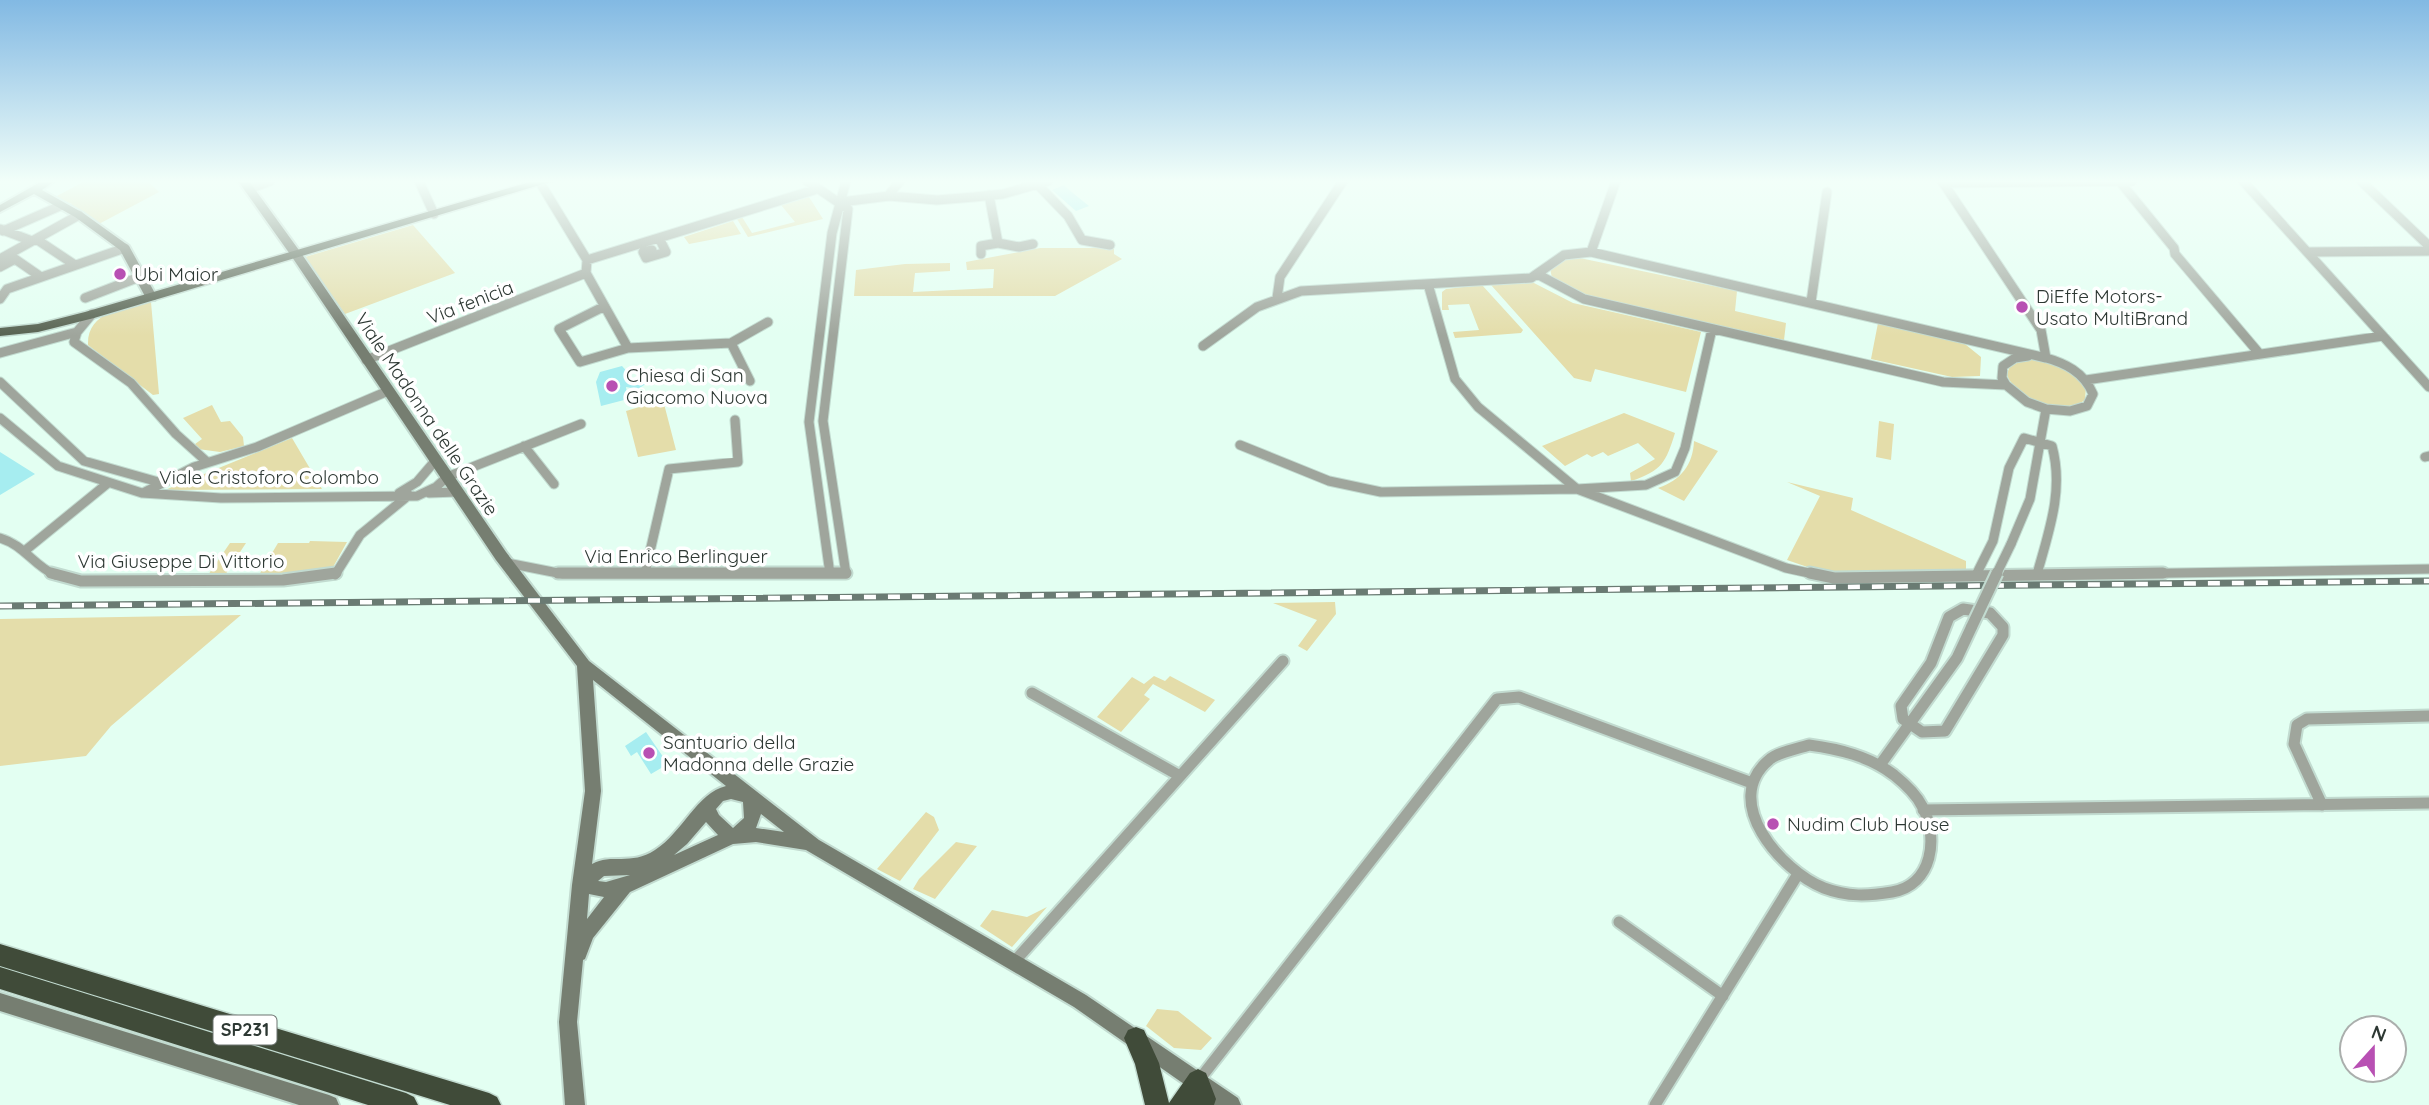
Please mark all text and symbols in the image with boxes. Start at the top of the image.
place label: Ubi Maior [134,262,219,286]
marker: Ubi Maior [112,266,128,282]
street label: Via fenicia [423,275,517,329]
place label: DiEffe Motors- Usato MultiBrand [2036,284,2188,330]
marker: DiEffe Motors- Usato MultiBrand [2014,299,2030,315]
street label: Viale Madonna delle Grazie [350,308,504,520]
place label: Chiesa di San Giacomo Nuova [626,363,768,409]
marker: Chiesa di San Giacomo Nuova [604,378,620,394]
street label: Viale Cristoforo Colombo [159,465,379,489]
street label: Via Enrico Berlinguer [584,544,768,568]
street label: Via Giuseppe Di Vittorio [78,549,284,573]
place label: Santuario della Madonna delle Grazie [663,730,854,776]
marker: Santuario della Madonna delle Grazie [641,745,657,761]
place label: Nudim Club House [1787,812,1950,836]
marker: Nudim Club House [1765,816,1781,832]
north arrow [2338,1014,2408,1084]
road number: SP231 [214,1015,276,1044]
text: N [2368,1019,2390,1047]

